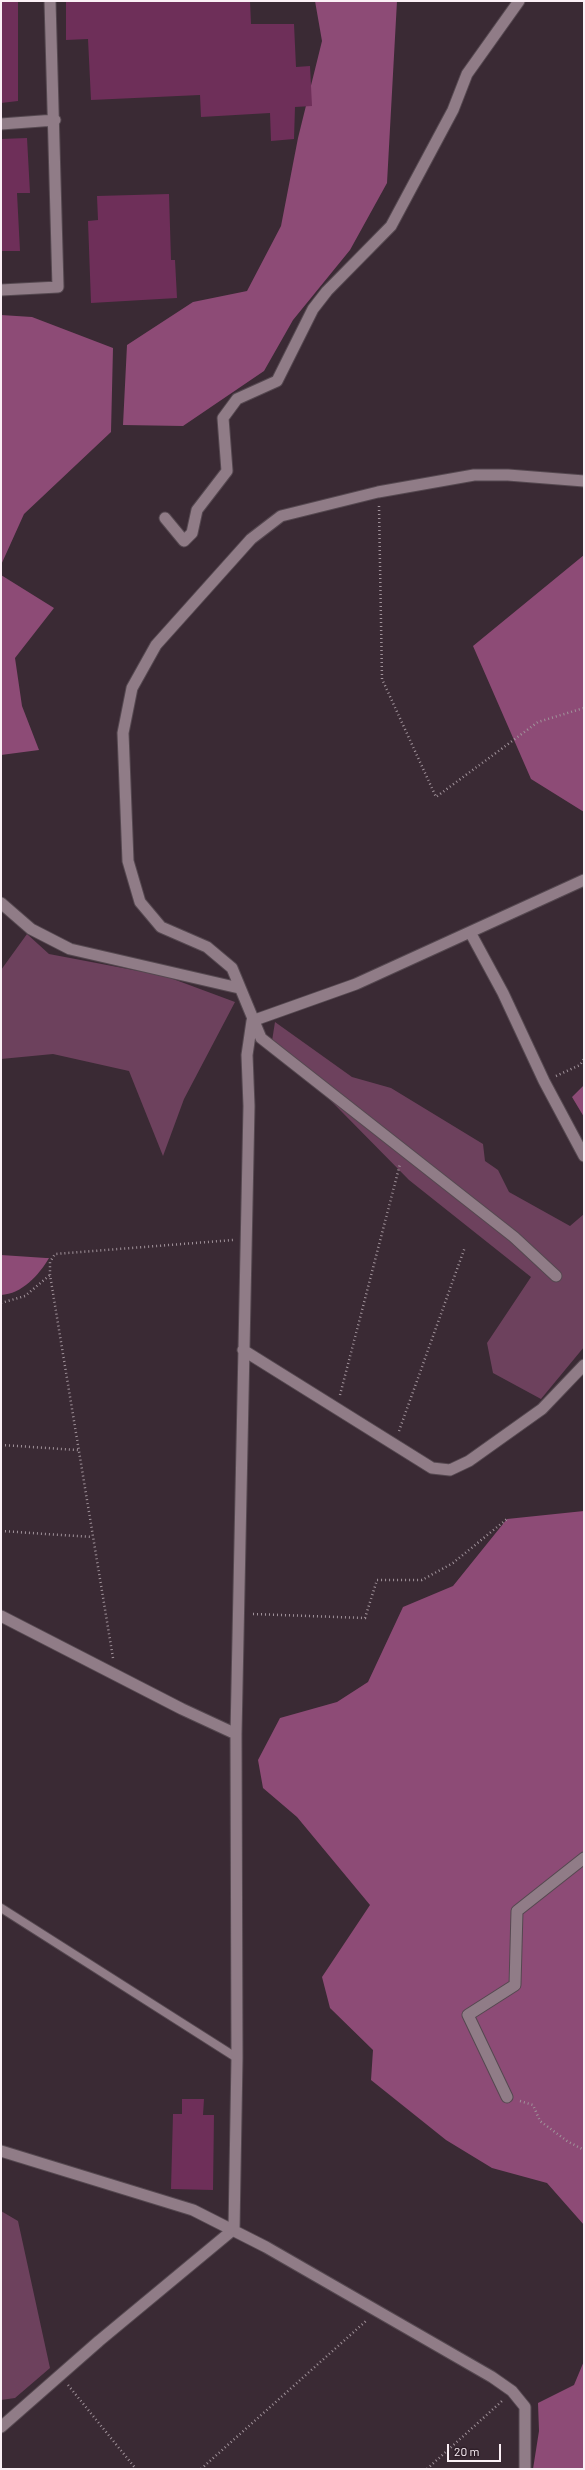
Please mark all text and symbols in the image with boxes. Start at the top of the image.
scale bar [449,2436,503,2462]
text: 20 m [454,2444,480,2458]

